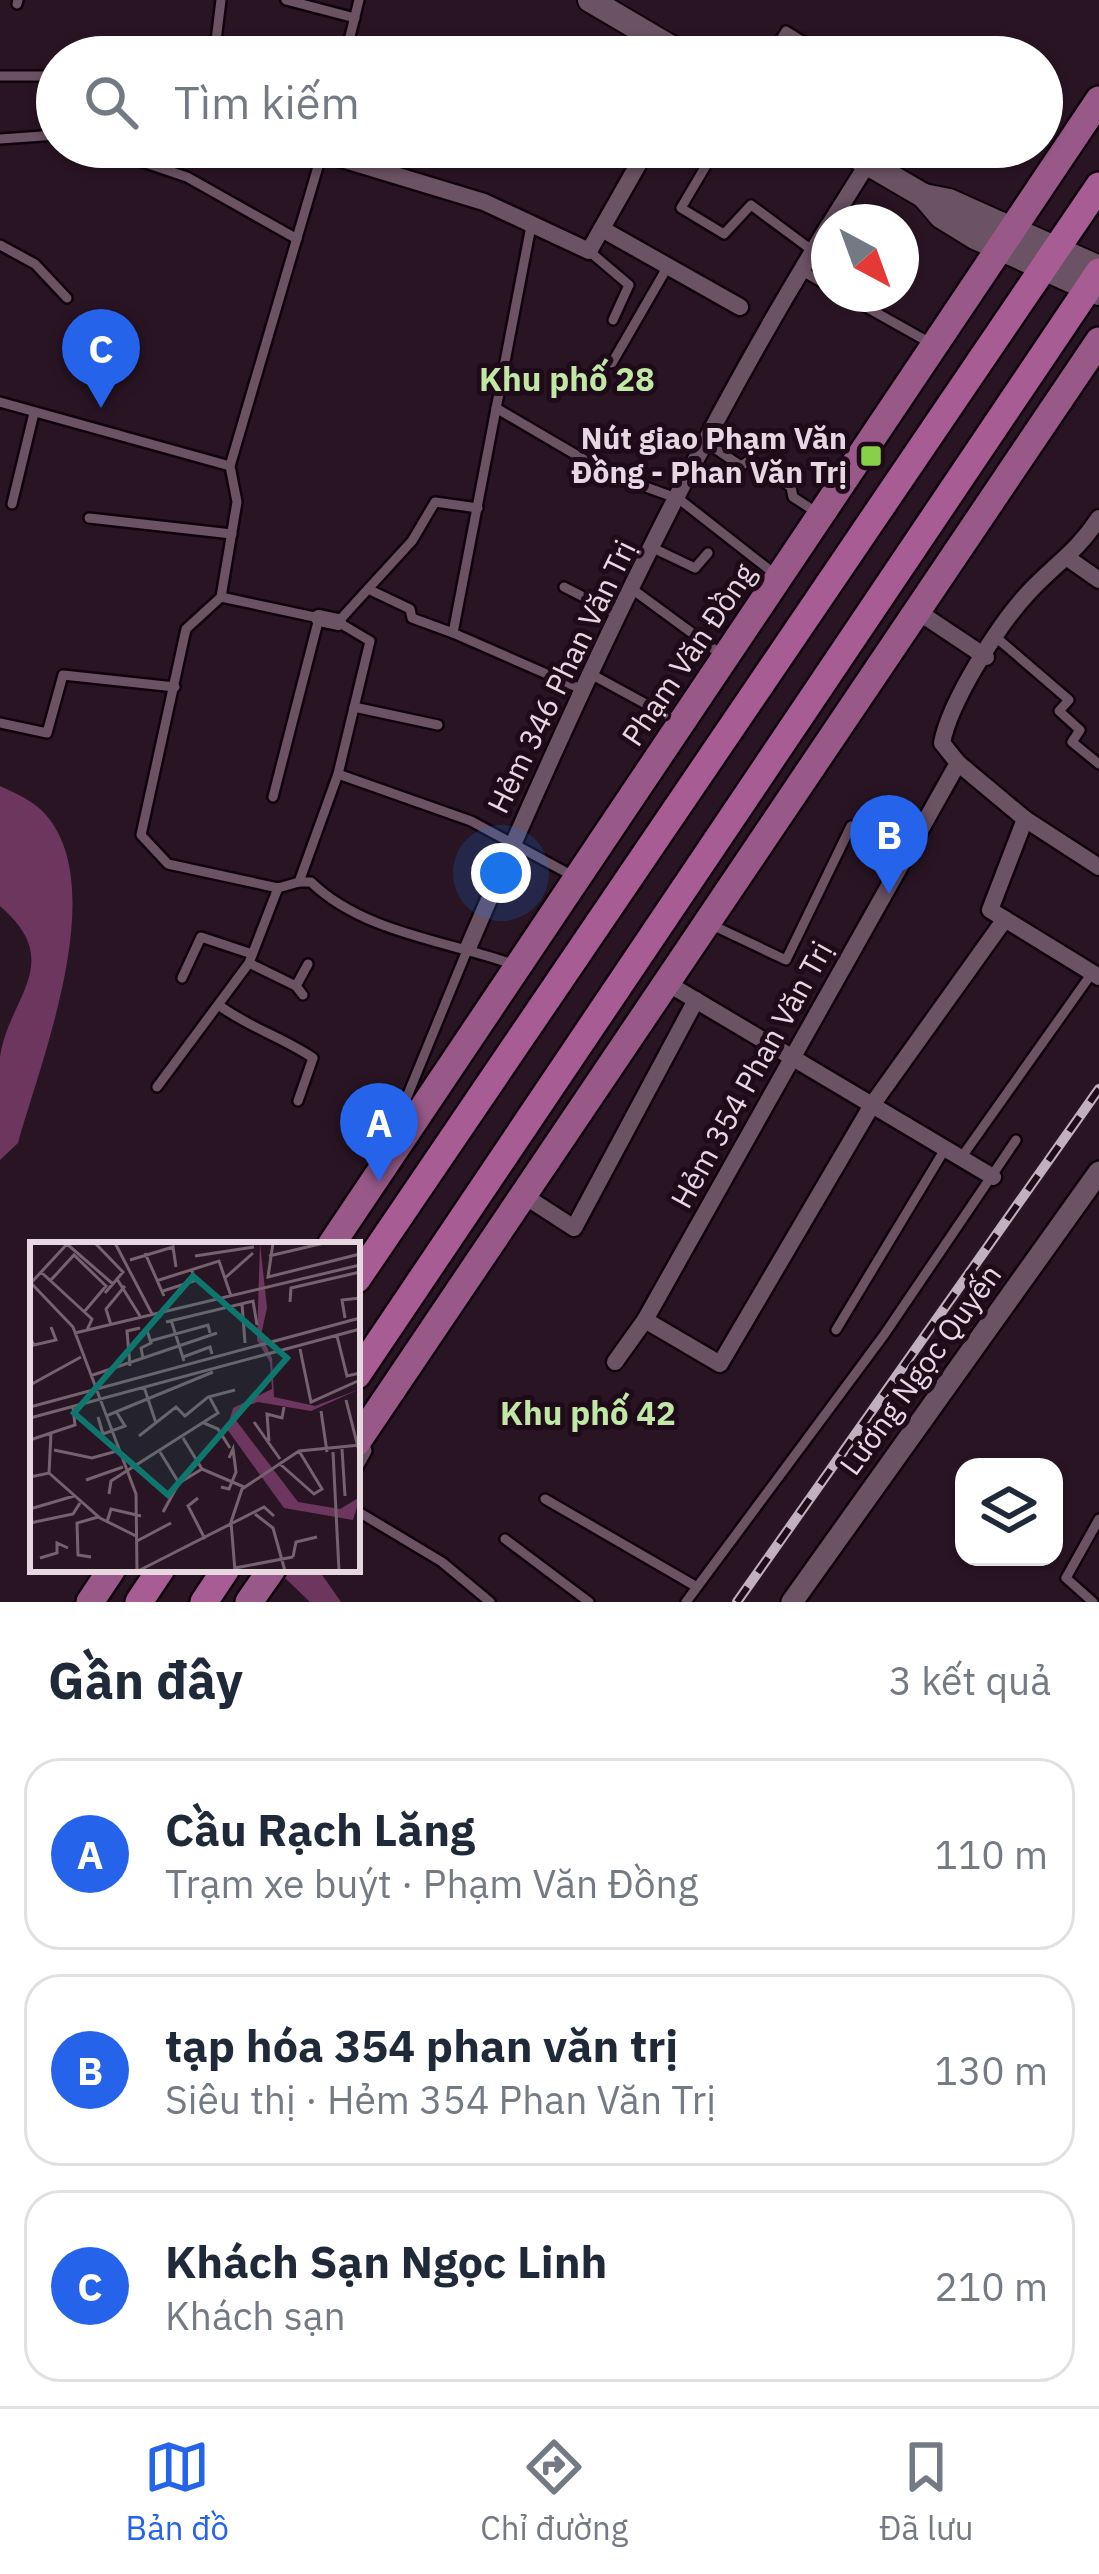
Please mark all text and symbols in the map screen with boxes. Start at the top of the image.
search box [36,36,1063,168]
icon: search [78,69,144,135]
text: Tìm kiếm [174,73,360,131]
north arrow [811,204,919,312]
pin: C [62,309,140,408]
district label: Khu phố 28 [479,357,655,400]
place label: Nút giao Phạm Văn Đồng - Phan Văn Trị [572,418,847,491]
marker: Nút giao Phạm Văn Đồng - Phan Văn Trị [858,443,884,469]
street label: Hẻm 346 Phan Văn Trị [478,533,644,819]
street label: Phạm Văn Đồng [612,555,763,753]
pin: B [850,795,928,894]
your location [471,843,531,903]
street label: Hẻm 354 Phan Văn Trị [661,934,840,1215]
pin: A [340,1083,418,1182]
inset map [30,1242,360,1572]
street label: Lương Ngọc Quyến [830,1256,1009,1482]
district label: Khu phố 42 [500,1391,676,1434]
map controls [955,1458,1063,1566]
button: layers [955,1458,1063,1566]
text: Gần đây [48,1647,243,1713]
text: 3 kết quả [889,1655,1051,1706]
text: Cầu Rạch Lăng [165,1800,475,1858]
text: A [77,1829,103,1880]
text: 110 m [935,1829,1048,1880]
text: Trạm xe buýt · Phạm Văn Đồng [165,1858,698,1909]
text: tạp hóa 354 phan văn trị [165,2016,678,2074]
text: B [77,2045,103,2096]
text: 130 m [935,2045,1048,2096]
text: Siêu thị · Hẻm 354 Phan Văn Trị [165,2074,716,2125]
text: Khách Sạn Ngọc Linh [165,2232,607,2290]
text: C [77,2261,103,2312]
text: 210 m [935,2261,1048,2312]
text: Khách sạn [165,2290,346,2341]
tab: Bản đồ [126,2434,229,2549]
tab: Chỉ đường [480,2434,628,2549]
tab: Đã lưu [879,2434,973,2549]

